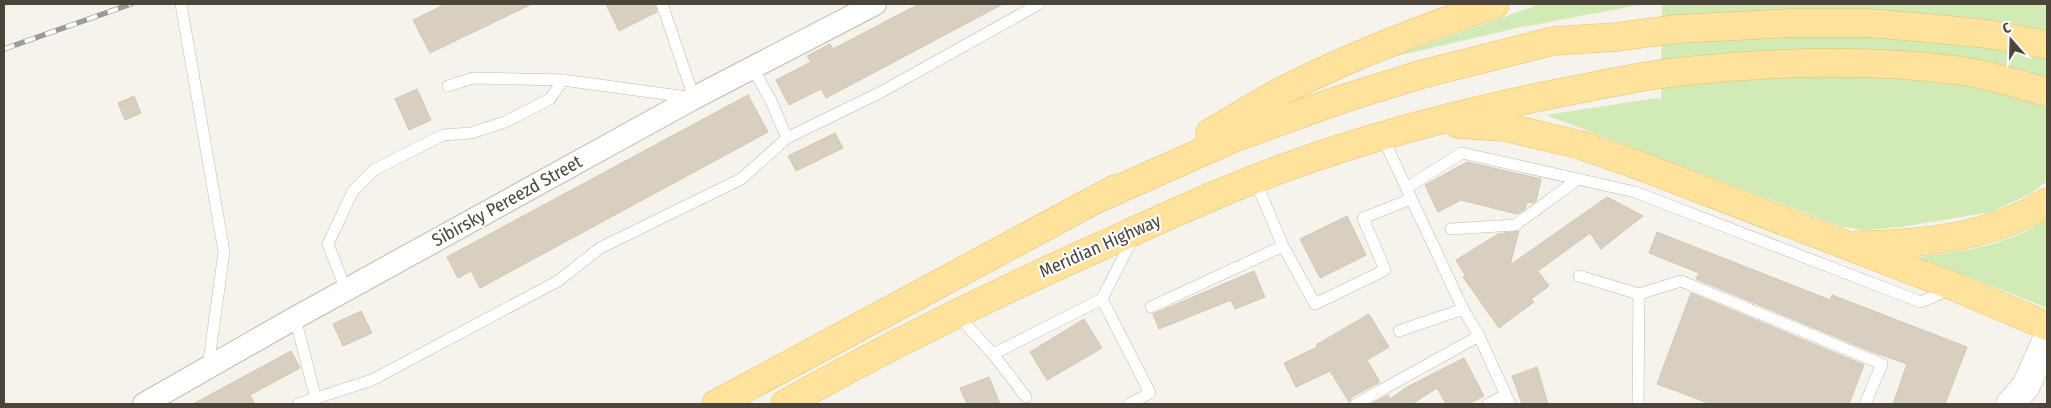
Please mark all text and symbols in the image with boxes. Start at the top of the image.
north arrow [1986,15,2036,65]
text: С [2000,19,2014,37]
street label: Sibirsky Pereezd Street [428,151,586,251]
street label: Meridian Highway [1036,209,1164,283]

